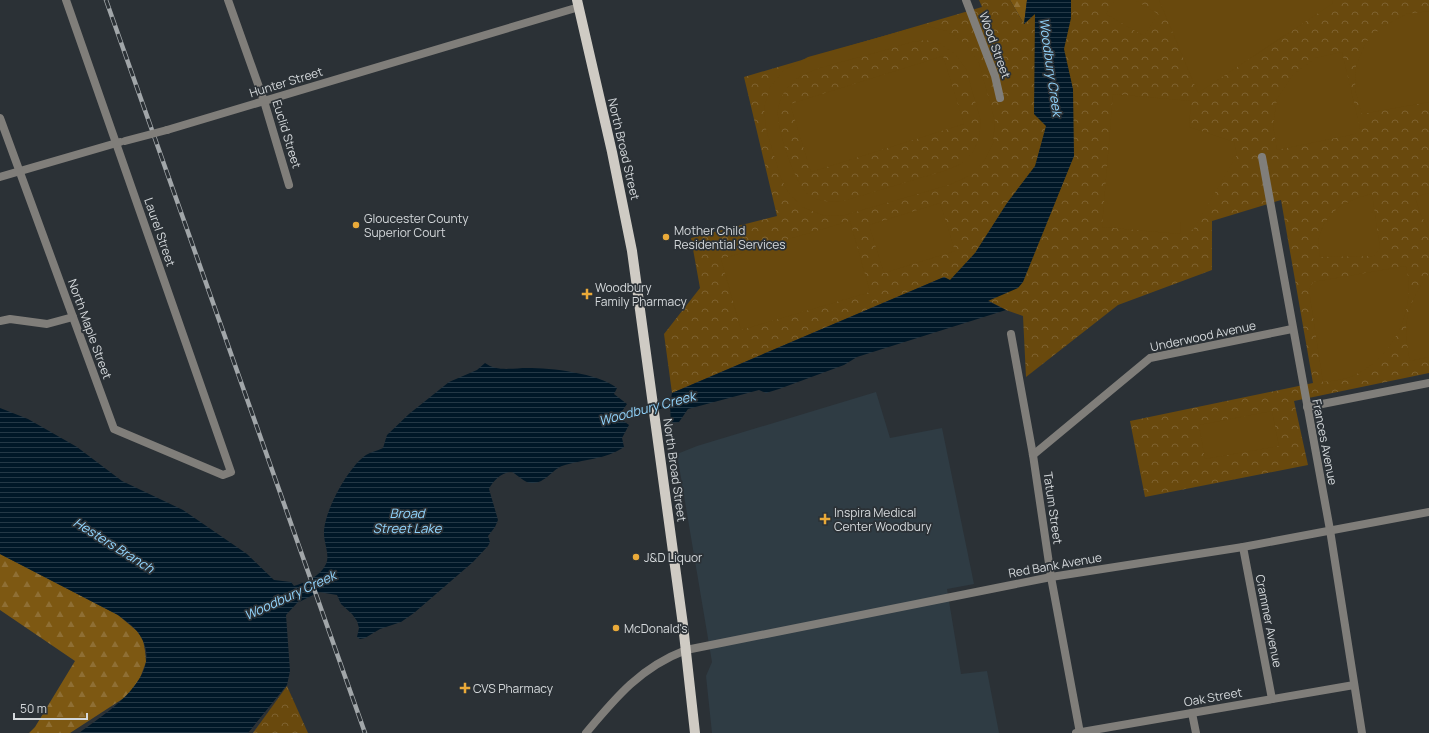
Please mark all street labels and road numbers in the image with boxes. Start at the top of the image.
street label: Wood Street [975,9,1015,81]
street label: Hunter Street [247,63,325,101]
street label: North Broad Street [604,96,644,202]
street label: Euclid Street [269,98,306,171]
street label: Laurel Street [140,195,180,269]
street label: North Maple Street [64,277,116,382]
street label: Underwood Avenue [1149,316,1257,356]
street label: Frances Avenue [1308,398,1342,486]
street label: North Broad Street [659,417,691,523]
street label: Tatum Street [1040,471,1067,545]
street label: Red Bank Avenue [1007,548,1103,582]
street label: Crammer Avenue [1252,573,1286,669]
street label: Oak Street [1182,683,1244,710]

